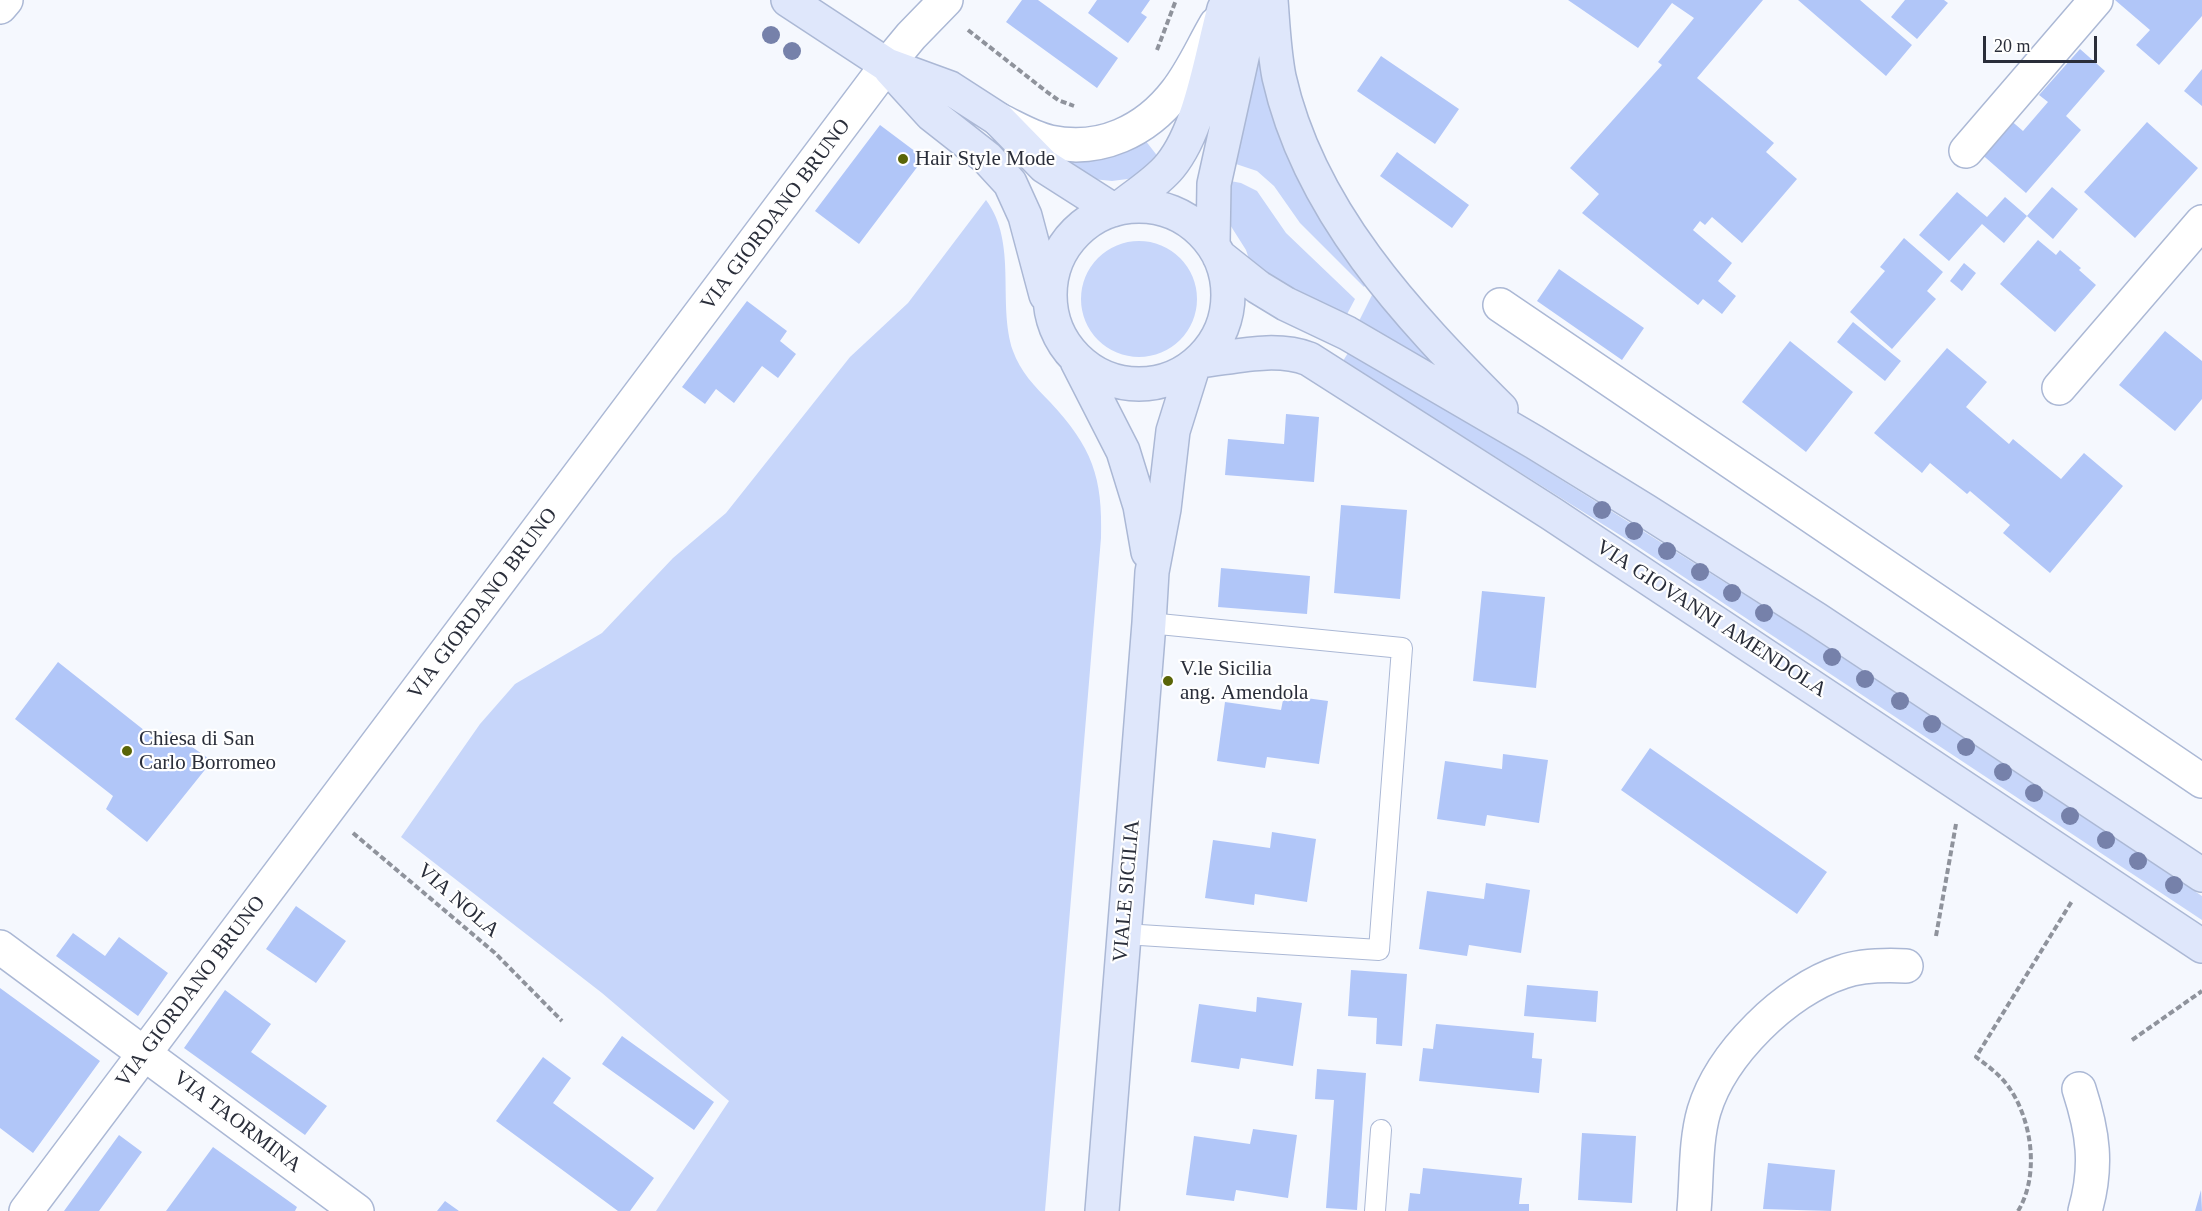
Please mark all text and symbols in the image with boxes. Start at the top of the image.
scale bar [1986,24,2100,62]
text: 20 m [1994,36,2031,56]
street label: VIA GIORDANO BRUNO [696,114,856,316]
place label: Hair Style Mode [915,146,1055,172]
marker: Hair Style Mode [896,152,910,166]
street label: VIA GIORDANO BRUNO [403,503,563,705]
street label: VIA GIOVANNI AMENDOLA [1591,535,1831,703]
place label: V.le Sicilia ang. Amendola [1180,656,1308,706]
marker: V.le Sicilia ang. Amendola [1161,674,1175,688]
place label: Chiesa di San Carlo Borromeo [139,726,276,776]
marker: Chiesa di San Carlo Borromeo [120,744,134,758]
street label: VIALE SICILIA [1108,819,1146,963]
street label: VIA NOLA [412,858,504,944]
street label: VIA GIORDANO BRUNO [111,891,271,1093]
street label: VIA TAORMINA [168,1066,306,1178]

